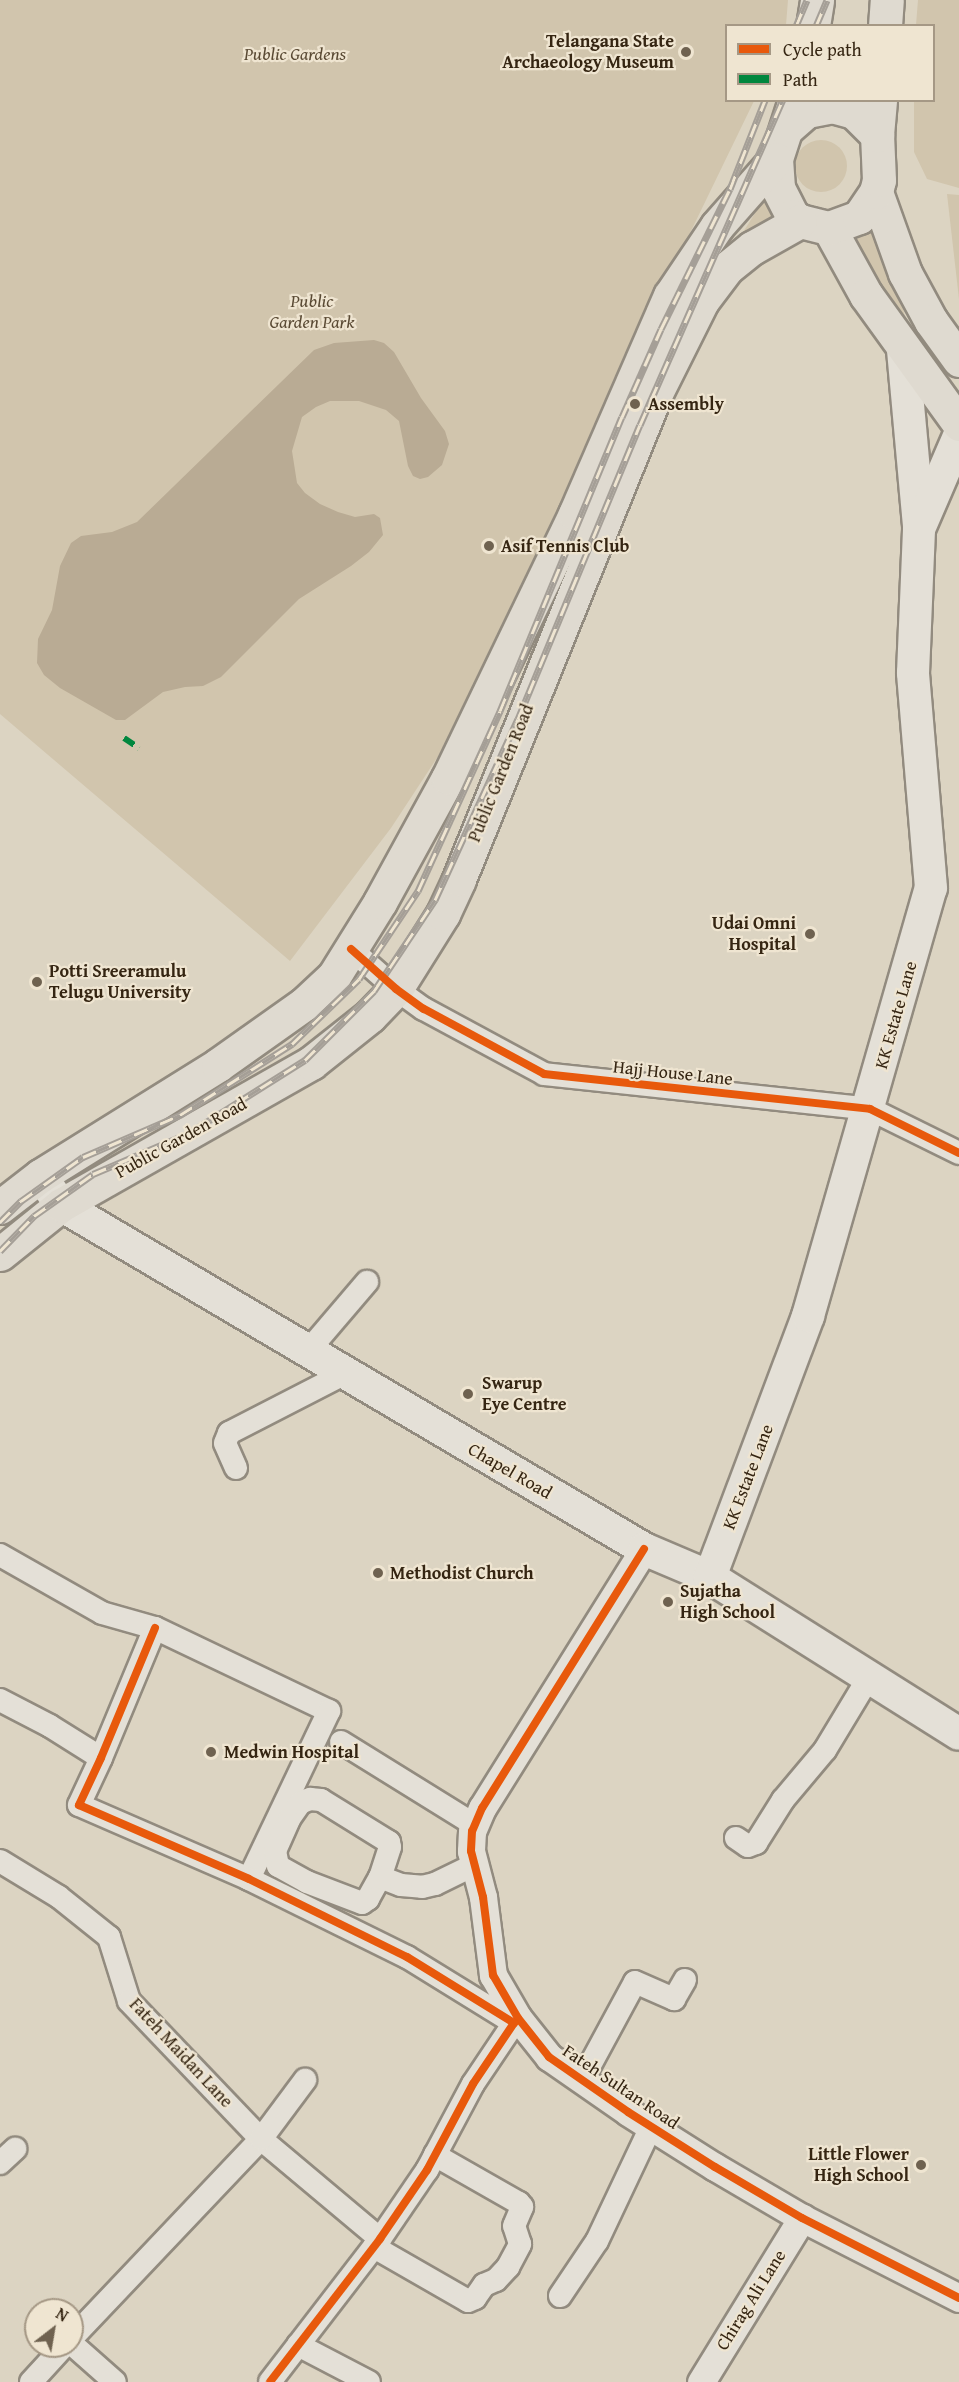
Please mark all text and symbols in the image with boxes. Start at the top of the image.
legend [725,24,935,102]
place label: Telangana State Archaeology Museum [502,31,674,74]
text: Cycle path [783,36,862,63]
park label: Public Gardens [244,43,346,65]
marker: Telangana State Archaeology Museum [679,45,693,59]
text: Path [783,66,818,93]
park label: Public Garden Park [270,291,354,334]
place label: Assembly [648,393,724,415]
marker: Assembly [626,395,644,413]
place label: Asif Tennis Club [501,535,629,557]
marker: Asif Tennis Club [482,539,496,553]
street label: Public Garden Road [463,701,539,845]
place label: Udai Omni Hospital [712,913,796,956]
marker: Udai Omni Hospital [801,925,819,943]
street label: KK Estate Lane [870,959,922,1071]
place label: Potti Sreeramulu Telugu University [49,961,191,1004]
marker: Potti Sreeramulu Telugu University [30,975,44,989]
street label: Hajj House Lane [612,1056,734,1090]
street label: Public Garden Road [112,1093,250,1183]
place label: Swarup Eye Centre [482,1373,567,1416]
marker: Swarup Eye Centre [459,1385,477,1403]
street label: KK Estate Lane [718,1421,778,1533]
street label: Chapel Road [464,1438,556,1504]
place label: Methodist Church [390,1562,534,1584]
marker: Methodist Church [371,1566,385,1580]
place label: Sujatha High School [680,1581,775,1624]
marker: Sujatha High School [661,1595,675,1609]
place label: Medwin Hospital [224,1741,359,1763]
marker: Medwin Hospital [202,1743,220,1761]
street label: Fateh Maidan Lane [125,1994,237,2112]
street label: Fateh Sultan Road [559,2040,683,2134]
place label: Little Flower High School [808,2144,909,2186]
marker: Little Flower High School [914,2158,928,2172]
street label: Chirag Ali Lane [712,2246,790,2354]
north arrow [24,2298,84,2358]
text: N [51,2301,73,2327]

